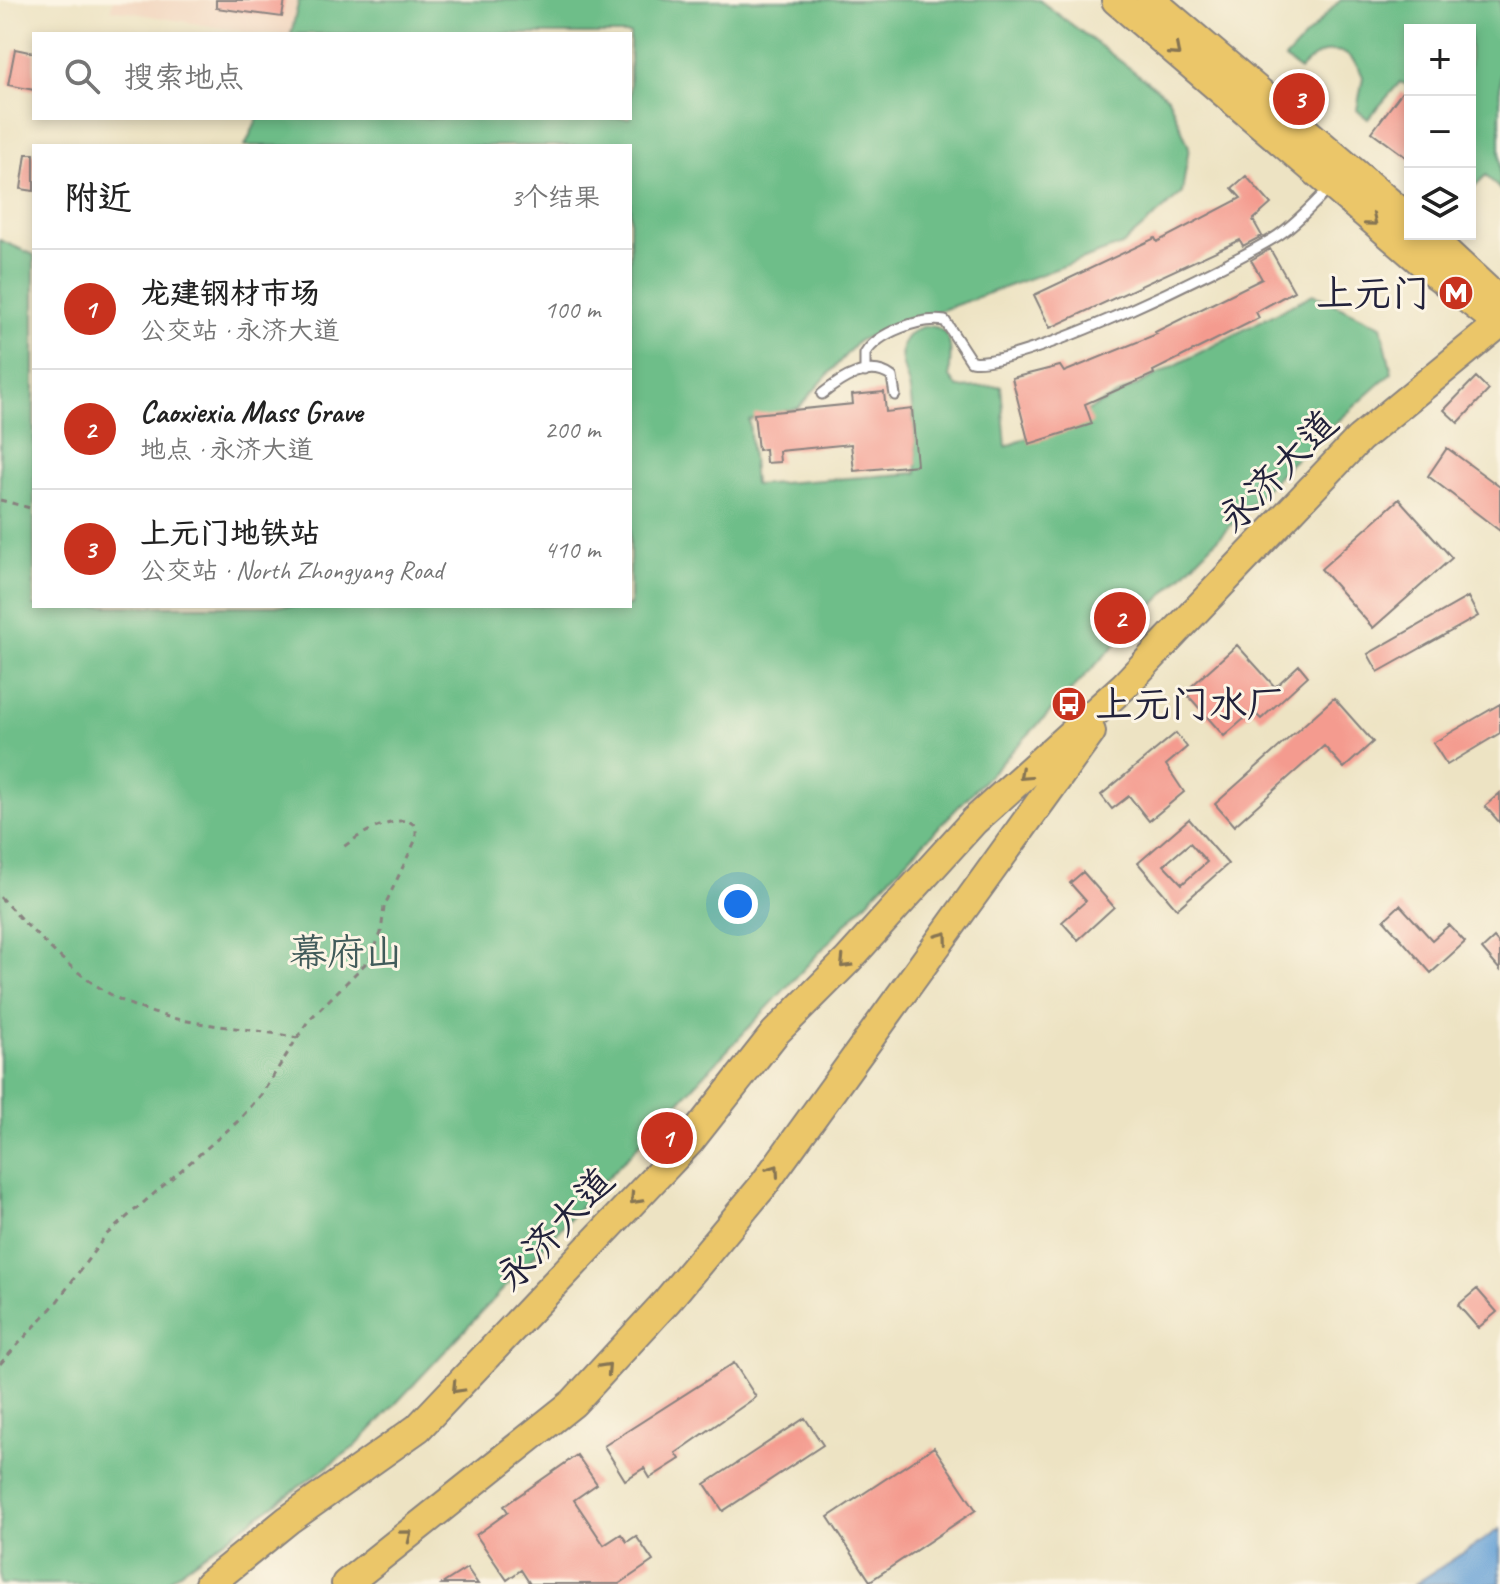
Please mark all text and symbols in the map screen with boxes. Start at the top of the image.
map controls [1404,24,1476,240]
button: + [1404,24,1476,96]
search box [32,32,632,120]
one-way arrow [1166,41,1181,56]
icon: search [60,54,104,98]
text: 搜索地点 [124,58,244,96]
pin: 3 [1273,69,1325,129]
button: − [1404,96,1476,168]
button: layers [1404,168,1476,240]
text: 附近 [64,176,132,219]
text: 3个结果 [510,181,600,214]
one-way arrow [1363,211,1377,226]
place label: 上元门 [1316,270,1430,317]
text: 龙建钢材市场 [140,274,320,312]
metro station icon: 上元门 [1437,274,1475,312]
text: 1 [84,293,96,326]
text: 100 m [544,293,600,326]
text: 公交站 · 永济大道 [140,314,339,347]
text: Caoxiexia Mass Grave [140,393,363,431]
street label: 永济大道 [1208,400,1348,542]
text: 2 [84,413,96,446]
text: 200 m [544,413,600,446]
text: 地点 · 永济大道 [140,433,313,466]
text: 上元门地铁站 [140,514,320,552]
text: 3 [84,533,96,566]
text: 410 m [544,533,600,566]
text: 公交站 · North Zhongyang Road [140,554,443,587]
pin: 2 [1094,588,1146,648]
place label: 上元门水厂 [1095,681,1285,728]
bus stop icon: 上元门水厂 [1050,685,1088,723]
one-way arrow [1019,766,1034,780]
your location [718,884,758,924]
park label: 幕府山 [289,929,403,976]
one-way arrow [933,931,948,945]
one-way arrow [839,954,854,968]
pin: 1 [641,1108,693,1168]
street label: 永济大道 [486,1157,624,1301]
one-way arrow [764,1164,779,1179]
one-way arrow [630,1190,645,1204]
one-way arrow [596,1363,611,1377]
one-way arrow [451,1379,466,1393]
one-way arrow [398,1530,412,1545]

